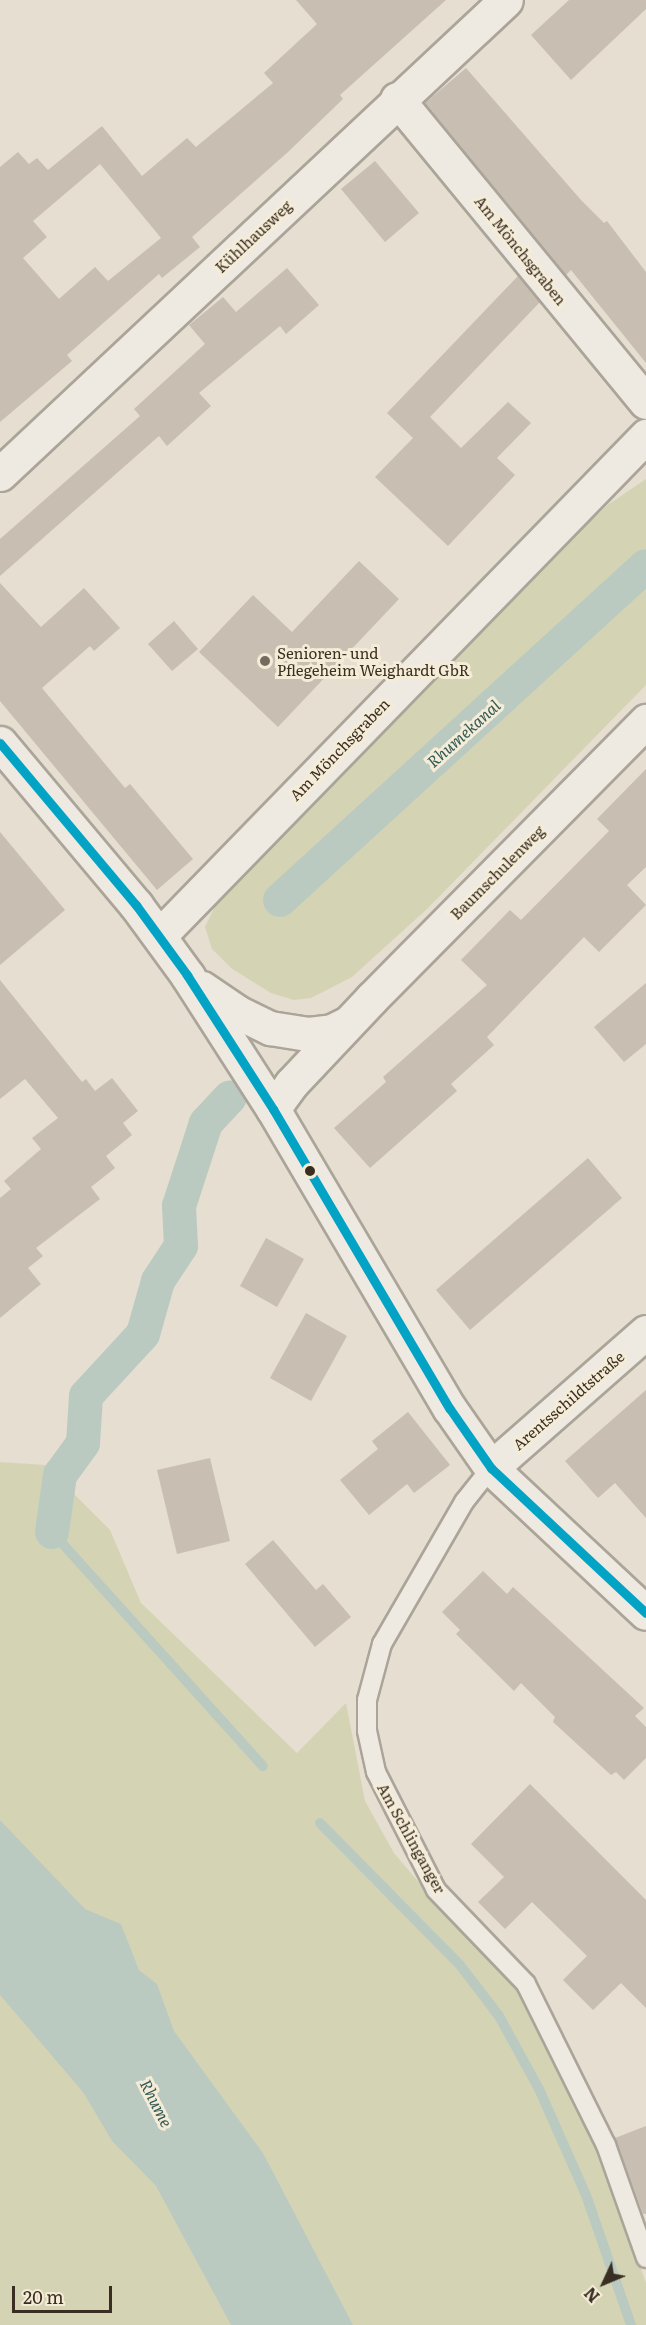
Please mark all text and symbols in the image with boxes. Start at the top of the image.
street label: Am Mönchsgraben [471,192,571,308]
street label: Kühlhausweg [211,196,295,276]
place label: Senioren- und Pflegeheim Weighardt GbR [277,643,470,678]
marker: Senioren- und Pflegeheim Weighardt GbR [258,654,272,668]
street label: Am Mönchsgraben [286,694,392,804]
water label: Rhumekanal [423,695,503,771]
street label: Baumschulenweg [446,821,548,923]
unlabelled marker [304,1165,316,1177]
street label: Arentsschildtstraße [509,1347,627,1453]
street label: Am Schlinganger [374,1780,450,1896]
water label: Rhume [137,2076,177,2130]
north arrow [574,2253,634,2313]
scale bar [15,2274,116,2312]
text: N [578,2282,604,2309]
text: 20 m [23,2283,64,2310]

